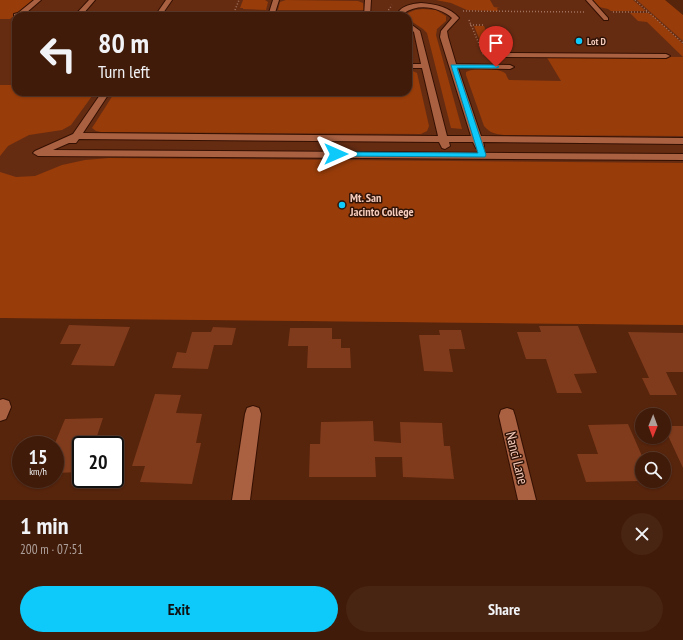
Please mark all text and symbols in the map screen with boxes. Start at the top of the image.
text: 80 m [98,24,149,61]
pin [479,26,513,67]
icon: left [32,28,84,80]
icon: arrive [485,32,507,54]
place label: Lot D [587,35,606,48]
marker: Lot D [574,36,584,46]
text: Turn left [98,60,150,83]
position arrow [315,133,357,175]
place label: Mt. San Jacinto College [349,190,414,219]
marker: Mt. San Jacinto College [337,200,347,210]
north arrow [635,408,671,444]
map controls [635,408,671,488]
street label: Nanci Lane [502,430,532,486]
speed limit sign: 20 [72,436,124,488]
text: 15 [28,444,48,470]
button: search [635,452,671,488]
text: km/h [29,465,47,478]
text: 1 min [20,510,68,541]
button: close [621,513,663,555]
text: 200 m · 07:51 [20,541,83,558]
button: Exit [20,586,338,632]
button: Share [346,586,663,632]

